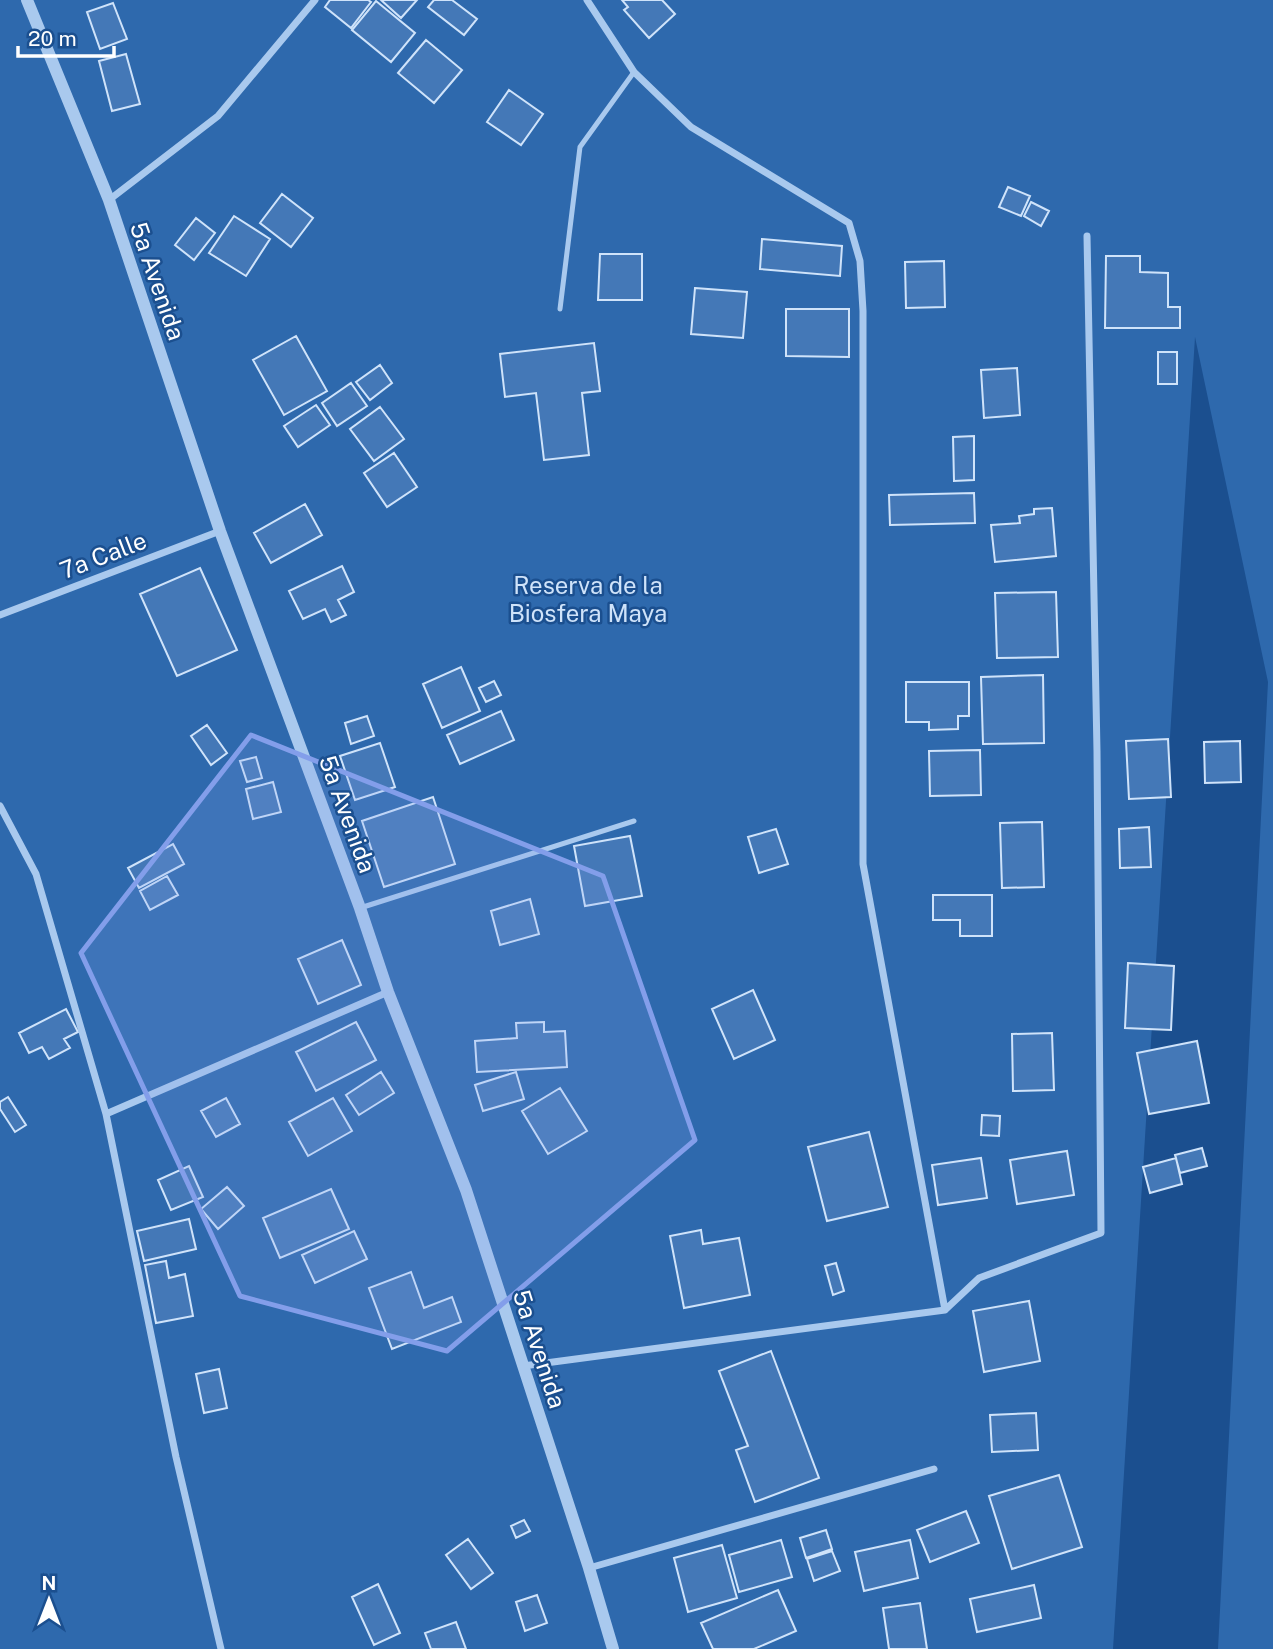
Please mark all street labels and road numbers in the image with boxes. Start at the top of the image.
street label: 5a Avenida [125,218,191,344]
street label: 7a Calle [56,526,150,584]
street label: 5a Avenida [314,751,382,877]
street label: 5a Avenida [508,1286,572,1412]

